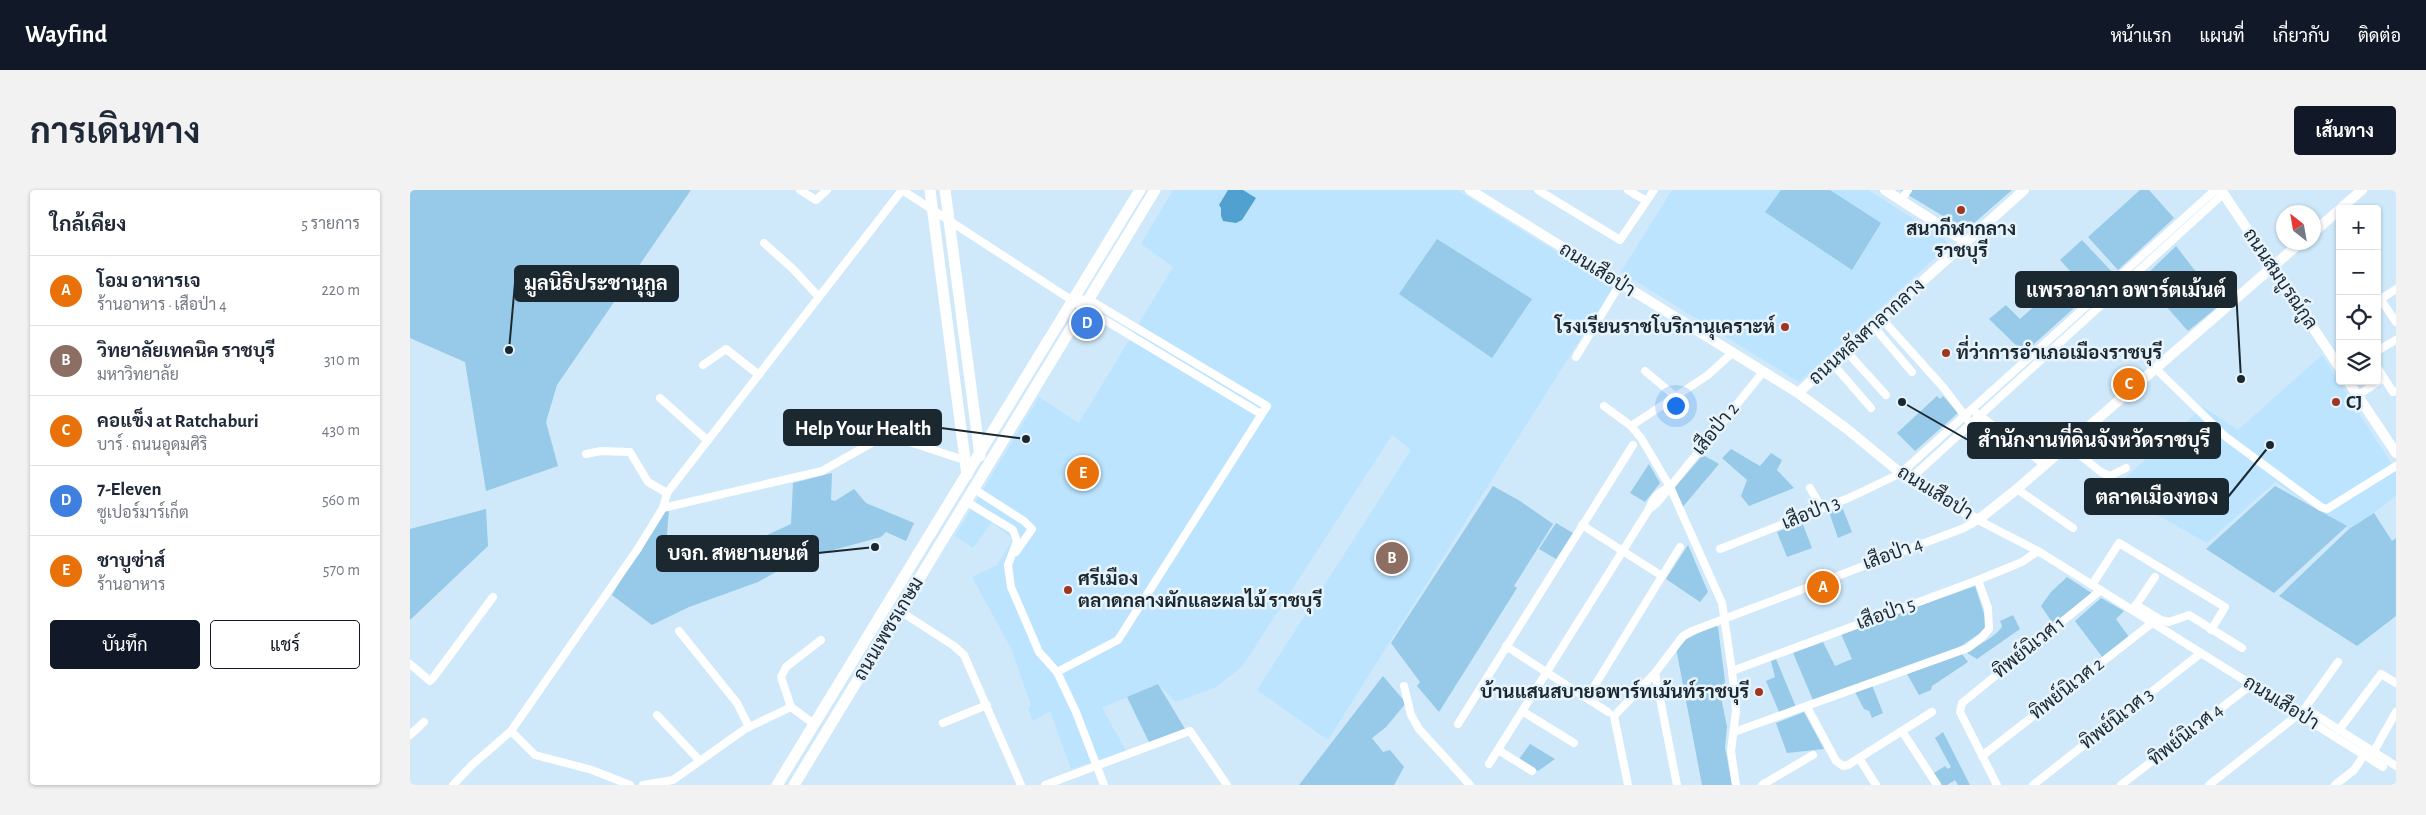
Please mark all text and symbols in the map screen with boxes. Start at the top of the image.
text: Wayfind [25,23,107,47]
text: หน้าแรก [2110,28,2172,46]
text: แผนที่ [2200,28,2244,46]
text: เกี่ยวกับ [2272,28,2330,46]
text: ติดต่อ [2358,28,2401,46]
button: เส้นทาง [2294,106,2396,155]
text: การเดินทาง [30,115,200,150]
marker: สนากีฬากลาง ราชบุรี [1955,204,1967,216]
north arrow [2276,205,2321,250]
map controls [2336,205,2381,385]
button: + [2336,205,2381,250]
text: ใกล้เคียง [50,214,126,235]
text: 5 รายการ [301,216,360,232]
place label: สนากีฬากลาง ราชบุรี [1906,216,2016,265]
street label: ถนนสมบูรณ์กูล [2237,223,2324,335]
street label: ถนนเสือป่า [1556,236,1640,301]
button: − [2336,250,2381,295]
callout: มูลนิธิประชานุกูล [515,266,678,301]
text: มูลนิธิประชานุกูล [524,271,668,298]
text: โอม อาหารเจ [97,272,201,291]
callout: แพรวอาภา อพาร์ตเม้นต์ [2016,272,2236,307]
street label: ถนนหลังศาลากลาง [1804,274,1928,388]
text: แพรวอาภา อพาร์ตเม้นต์ [2026,277,2227,301]
text: A [61,282,71,298]
text: 220 m [322,282,360,298]
button: locate [2336,295,2381,340]
text: ร้านอาหาร · เสือป่า 4 [97,297,227,313]
pin: D [1071,304,1103,342]
place label: โรงเรียนราชโบริกานุเคราะห์ [1554,314,1776,341]
marker: โรงเรียนราชโบริกานุเคราะห์ [1779,321,1791,333]
place label: ที่ว่าการอำเภอเมืองราชบุรี [1956,335,2162,367]
button: layers [2336,340,2381,385]
text: วิทยาลัยเทคนิค ราชบุรี [97,342,275,361]
marker: ที่ว่าการอำเภอเมืองราชบุรี [1940,347,1952,359]
text: B [61,352,71,368]
text: 310 m [324,352,360,368]
pin: C [2113,365,2145,403]
text: มหาวิทยาลัย [97,367,179,383]
your location [1663,393,1689,419]
place label: CJ [2346,393,2362,412]
street label: เสือป่า 2 [1686,396,1743,459]
marker: CJ [2330,396,2342,408]
callout: Help Your Health [784,410,941,445]
text: คอแข็ง at Ratchaburi [97,412,259,431]
text: Help Your Health [795,419,931,439]
text: C [62,422,70,438]
text: 430 m [322,422,360,438]
callout: สำนักงานที่ดินจังหวัดราชบุรี [1968,423,2220,458]
text: สำนักงานที่ดินจังหวัดราชบุรี [1978,423,2210,455]
text: บาร์ · ถนนอุดมศิริ [97,437,208,453]
pin: E [1067,454,1099,492]
street label: ถนนเสือป่า [1894,459,1978,524]
callout: ตลาดเมืองทอง [2085,479,2228,514]
text: 7-Eleven [97,480,161,499]
text: ตลาดเมืองทอง [2095,484,2219,508]
street label: เสือป่า 3 [1778,489,1843,533]
text: D [61,492,71,508]
text: 560 m [322,492,360,508]
text: ซูเปอร์มาร์เก็ต [97,505,189,521]
street label: เสือป่า 4 [1859,531,1925,574]
callout: บจก. สหยานยนต์ [657,536,818,571]
pin: B [1376,539,1408,577]
text: บจก. สหยานยนต์ [667,540,809,564]
text: ชาบูซ่าส์ [97,552,165,571]
text: E [62,562,70,578]
text: 570 m [323,562,360,578]
place label: ศรีเมือง ตลาดกลางผักและผลไม้ ราชบุรี [1078,566,1322,615]
pin: A [1807,568,1839,606]
street label: ถนนเพชรเกษม [851,574,927,684]
text: ร้านอาหาร [97,577,166,593]
marker: ศรีเมือง ตลาดกลางผักและผลไม้ ราชบุรี [1062,584,1074,596]
street label: เสือป่า 5 [1853,591,1918,633]
street label: ทิพย์นิเวศ 1 [1987,610,2068,682]
button: บันทึก [50,620,200,669]
button: แชร์ [210,620,360,669]
street label: ทิพย์นิเวศ 2 [2024,651,2108,724]
street label: ถนนเสือป่า [2240,669,2324,734]
place label: บ้านแสนสบายอพาร์ทเม้นท์ราชบุรี [1480,679,1749,706]
street label: ทิพย์นิเวศ 3 [2074,682,2157,753]
marker: บ้านแสนสบายอพาร์ทเม้นท์ราชบุรี [1753,686,1765,698]
street label: ทิพย์นิเวศ 4 [2143,697,2227,770]

